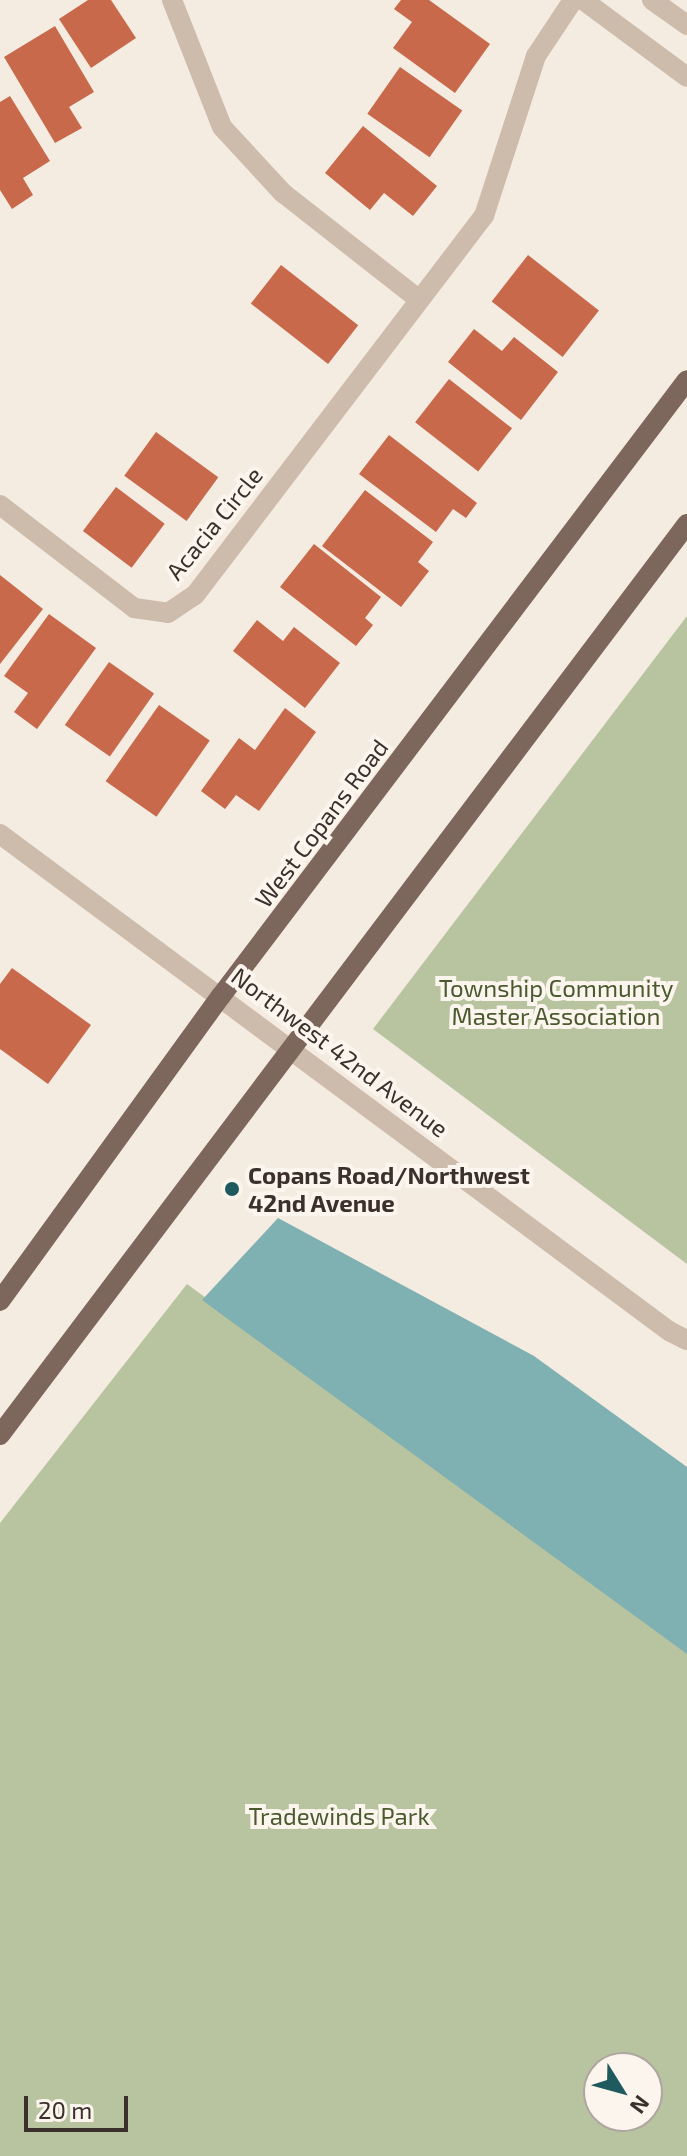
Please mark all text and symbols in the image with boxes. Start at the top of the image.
street label: Acacia Circle [160,461,268,585]
street label: West Copans Road [248,733,394,913]
street label: Northwest 42nd Avenue [226,961,454,1143]
park label: Township Community Master Association [439,974,673,1030]
place label: Copans Road/Northwest 42nd Avenue [248,1161,530,1217]
marker: Copans Road/Northwest 42nd Avenue [223,1180,241,1198]
park label: Tradewinds Park [248,1802,430,1830]
north arrow [583,2052,663,2132]
scale bar [28,2080,132,2130]
text: N [625,2091,656,2119]
text: 20 m [38,2095,92,2124]

